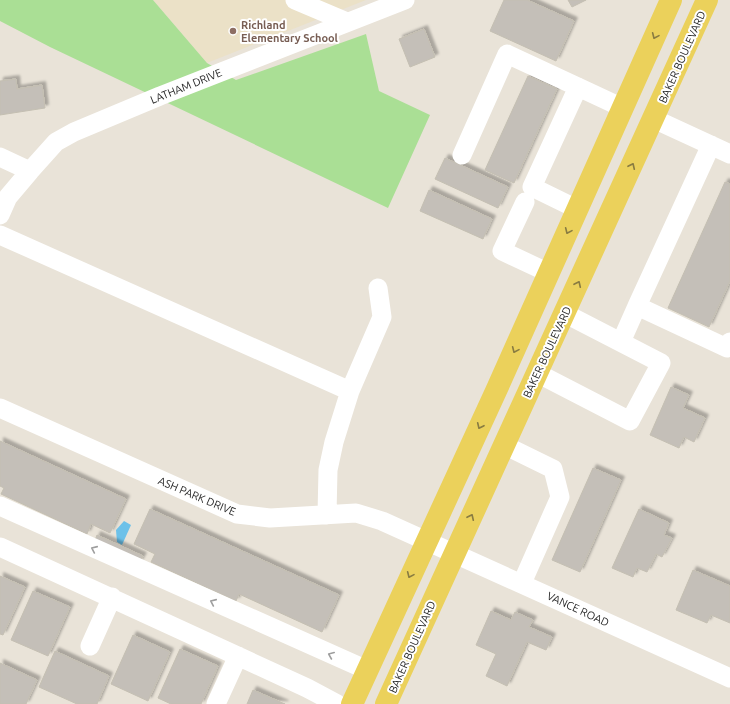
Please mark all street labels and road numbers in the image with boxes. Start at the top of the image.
street label: BAKER BOULEVARD [656,9,708,105]
street label: LATHAM DRIVE [148,66,224,106]
street label: BAKER BOULEVARD [521,304,574,400]
street label: ASH PARK DRIVE [156,474,238,518]
street label: VANCE ROAD [545,589,611,629]
street label: BAKER BOULEVARD [386,599,438,695]

